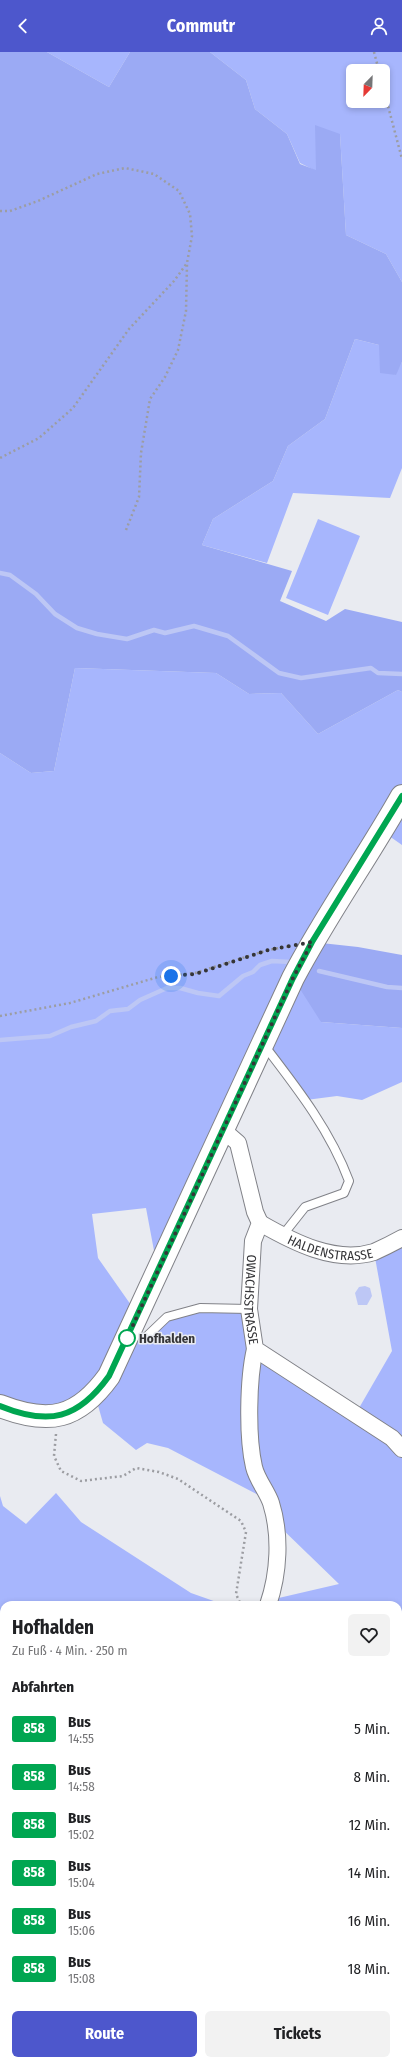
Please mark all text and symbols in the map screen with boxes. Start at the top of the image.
icon: back [12,15,34,37]
text: Commutr [167,15,235,37]
icon: person [368,15,390,37]
north arrow [346,64,390,108]
map controls [346,64,390,108]
your location [161,966,181,986]
street label: HALDENSTRASSE [285,1232,374,1263]
street label: OWACHSSTRASSE [241,1254,261,1346]
marker: Hofhalden [118,1329,136,1347]
place label: Hofhalden [139,1331,195,1346]
button: heart [348,1614,390,1656]
text: Hofhalden [12,1616,94,1639]
text: Zu Fuß · 4 Min. · 250 m [12,1643,127,1658]
text: Abfahrten [12,1678,74,1696]
text: Bus [68,1713,91,1731]
text: 858 [23,1720,45,1737]
text: 5 Min. [354,1720,390,1738]
text: 14:55 [68,1731,94,1746]
text: Bus [68,1761,91,1779]
text: 858 [23,1768,45,1785]
text: 8 Min. [353,1768,390,1786]
text: 14:58 [68,1779,95,1794]
text: Bus [68,1809,91,1827]
text: 858 [23,1816,45,1833]
text: 12 Min. [348,1816,390,1834]
text: 15:02 [68,1827,94,1842]
text: Bus [68,1857,91,1875]
text: 858 [23,1864,45,1881]
text: 14 Min. [348,1864,390,1882]
text: 15:04 [68,1875,95,1890]
text: Bus [68,1905,91,1923]
text: 858 [23,1912,45,1929]
text: 16 Min. [348,1912,390,1930]
text: 15:06 [68,1923,95,1938]
text: Bus [68,1953,91,1971]
text: 858 [23,1960,45,1977]
text: 18 Min. [348,1960,390,1978]
text: 15:08 [68,1971,95,1986]
button: Route [12,2011,197,2057]
button: Tickets [205,2011,390,2057]

